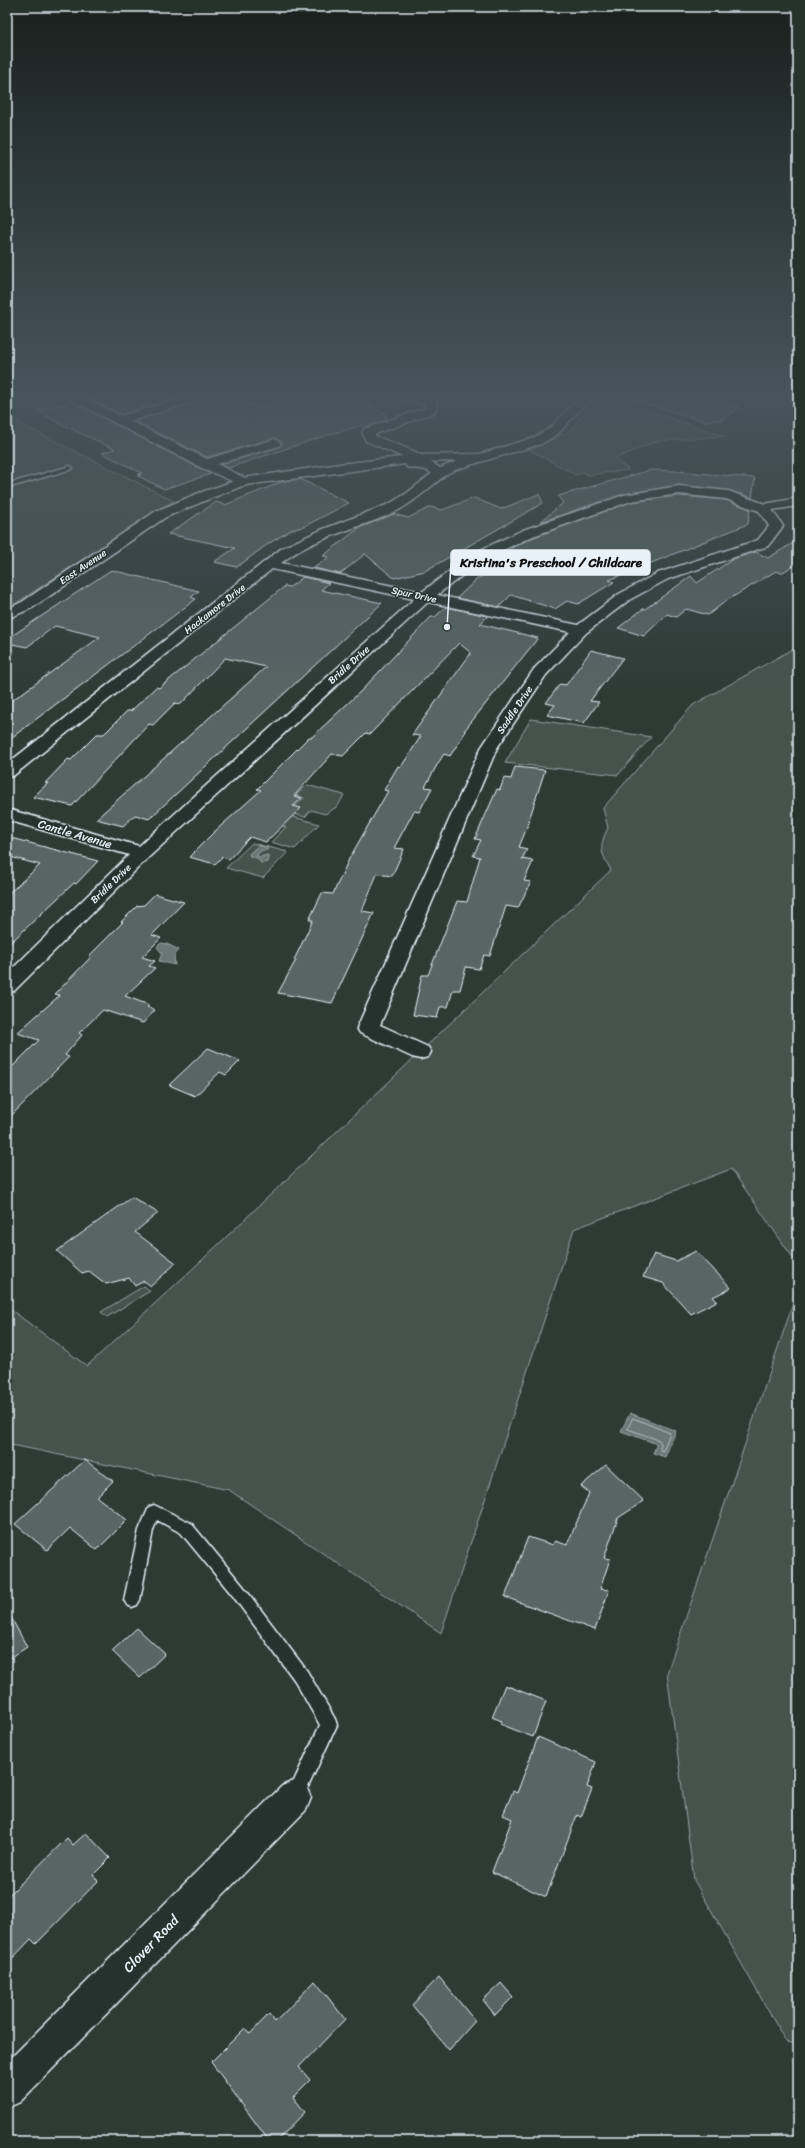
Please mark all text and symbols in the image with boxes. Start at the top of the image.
street label: East Avenue [55,544,111,590]
callout: Kristina's Preschool / Childcare [451,550,650,575]
text: Kristina's Preschool / Childcare [459,551,643,574]
street label: Hackamore Drive [180,579,250,639]
street label: Spur Drive [390,581,439,609]
street label: Bridle Drive [324,641,374,689]
street label: Saddle Drive [492,682,538,738]
street label: Cantle Avenue [35,813,115,855]
street label: Bridle Drive [86,860,136,908]
street label: Clover Road [117,1908,186,1979]

